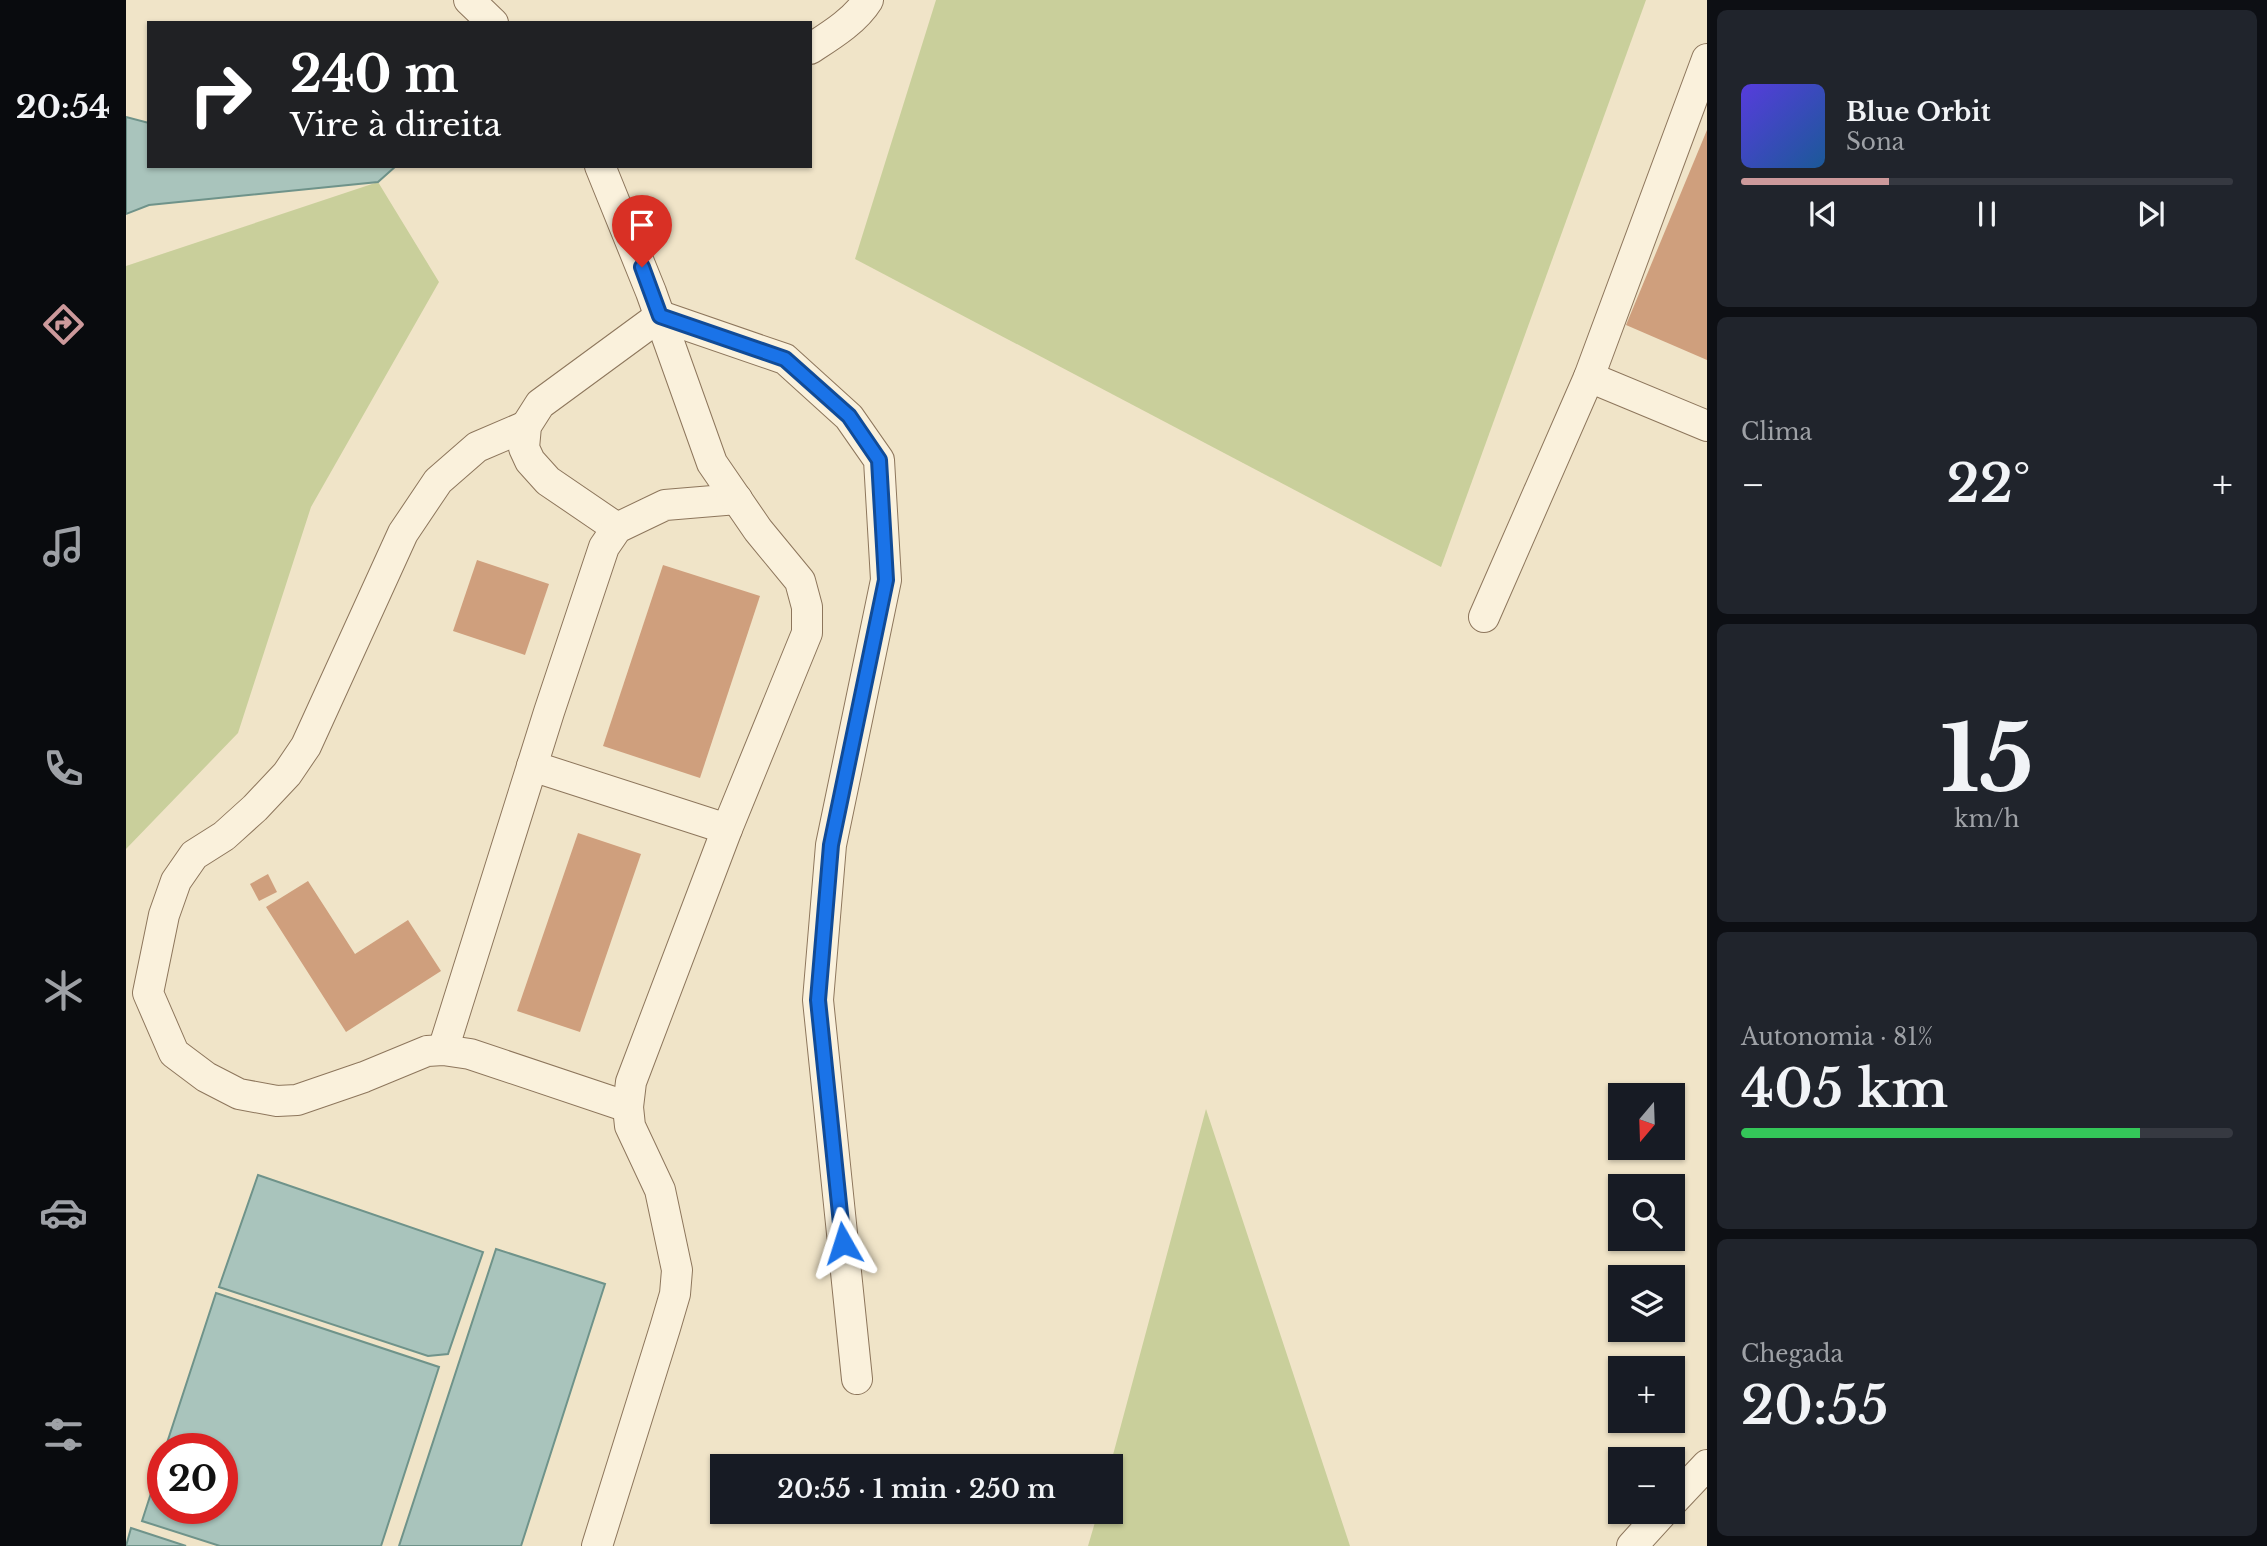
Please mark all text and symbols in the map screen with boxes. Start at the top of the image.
text: 240 m [290,44,459,105]
icon: right [175,49,266,140]
text: 20:54 [16,87,110,127]
text: Blue Orbit [1846,96,1991,128]
text: Vire à direita [290,105,501,145]
text: Sona [1846,128,1904,156]
pin [612,195,672,267]
icon: previous [1804,195,1842,233]
icon: pause [1968,195,2006,233]
icon: next [2132,195,2170,233]
icon: arrive [623,206,661,244]
icon: directions [39,300,88,349]
text: Clima [1741,418,1812,446]
text: 22° [1947,452,2031,516]
text: − [1741,461,1765,508]
text: + [2212,461,2233,508]
icon: music [39,522,88,571]
text: 15 [1940,703,2034,816]
icon: phone [39,744,88,793]
text: km/h [1954,805,2020,833]
icon: climate [39,966,88,1015]
text: Autonomia · 81% [1741,1023,1933,1051]
text: 405 km [1741,1057,1948,1121]
north arrow [1608,1083,1685,1160]
map controls [1608,1083,1685,1524]
button: search [1608,1174,1685,1251]
icon: car [39,1188,88,1237]
position arrow [806,1206,880,1280]
button: layers [1608,1265,1685,1342]
text: Chegada [1741,1340,1843,1368]
button: + [1608,1356,1685,1433]
text: 20:55 [1741,1374,1889,1438]
icon: filters [39,1410,88,1459]
speed limit sign: 20 [147,1433,238,1524]
button: − [1608,1447,1685,1524]
text: 20:55 · 1 min · 250 m [777,1473,1056,1505]

